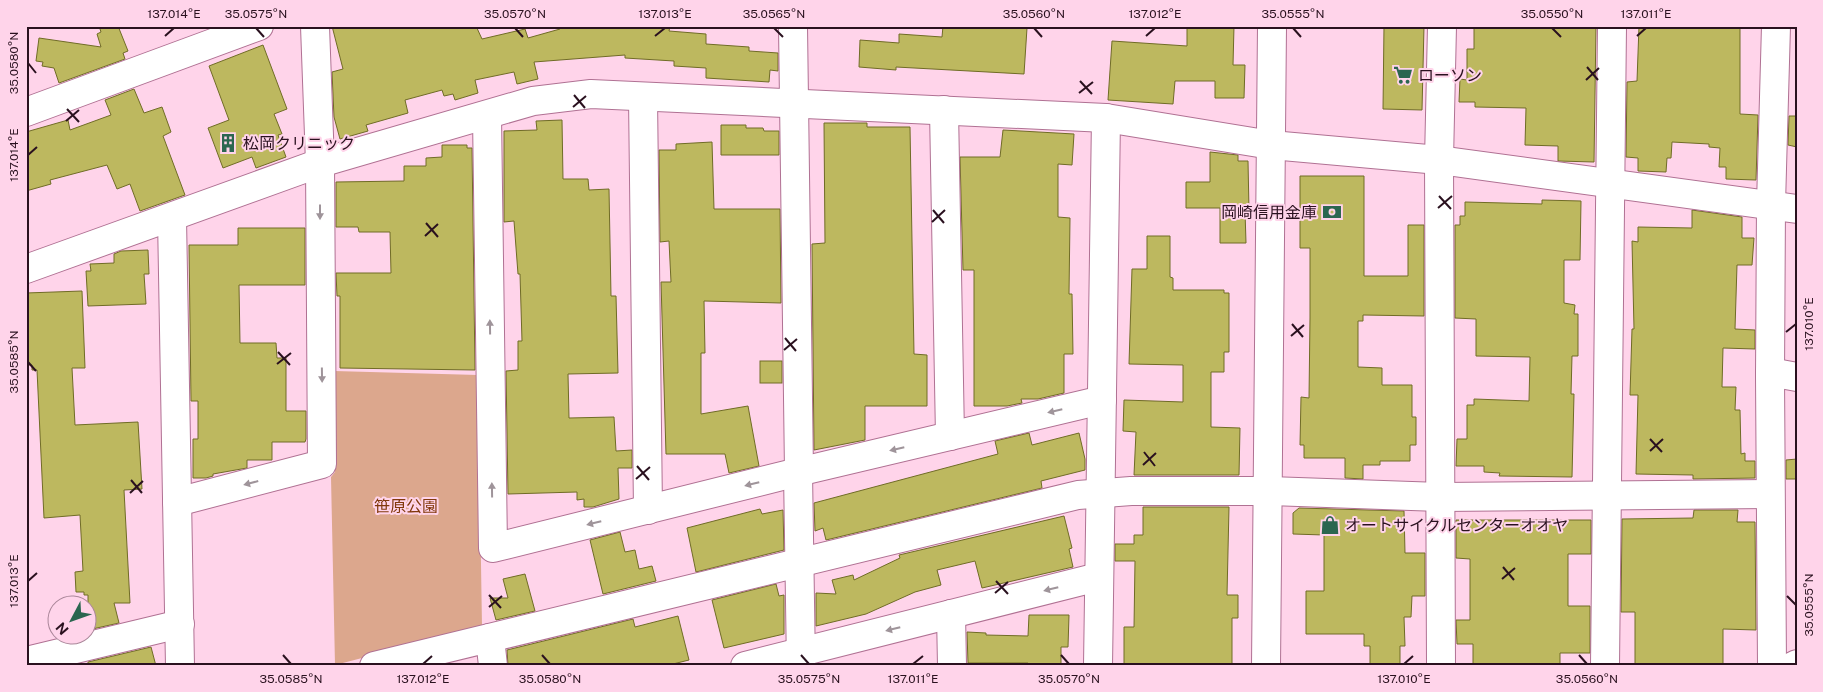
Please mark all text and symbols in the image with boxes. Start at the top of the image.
text: 137.014°E [147,7,201,21]
text: 35.0575°N [225,7,287,21]
text: 35.0570°N [484,7,546,21]
text: 137.013°E [638,7,692,21]
text: 35.0565°N [743,7,805,21]
text: 35.0560°N [1003,7,1065,21]
text: 137.012°E [1128,7,1182,21]
text: 35.0555°N [1262,7,1324,21]
text: 35.0550°N [1521,7,1583,21]
text: 137.011°E [1621,7,1671,21]
text: 35.0580°N [7,32,21,94]
supermarket icon: ローソン [1392,64,1414,86]
place label: ローソン [1418,66,1482,85]
text: 137.014°E [7,128,21,182]
building icon: 松岡クリニック [217,132,239,154]
place label: 松岡クリニック [243,134,355,153]
bank icon: 岡崎信用金庫 [1321,201,1343,223]
place label: 岡崎信用金庫 [1221,203,1317,222]
one-way arrow [316,204,324,220]
text: 137.010°E [1802,297,1816,351]
one-way arrow [486,319,494,335]
text: 35.0585°N [7,330,21,394]
one-way arrow [318,367,326,383]
one-way arrow [1048,407,1063,415]
one-way arrow [889,445,904,453]
one-way arrow [244,479,259,487]
one-way arrow [744,480,759,488]
one-way arrow [487,482,495,498]
park label: 笹原公園 [374,497,438,516]
shop icon: オートサイクルセンターオオヤ [1319,514,1341,536]
place label: オートサイクルセンターオオヤ [1345,516,1568,535]
one-way arrow [587,519,602,527]
text: 137.013°E [7,554,21,608]
text: 35.0555°N [1802,574,1816,636]
one-way arrow [1043,585,1058,593]
north arrow [48,594,98,644]
text: N [53,619,72,638]
one-way arrow [886,625,901,633]
text: 35.0585°N [259,672,323,686]
text: 137.012°E [396,672,450,686]
text: 35.0580°N [519,672,581,686]
text: 35.0575°N [778,672,840,686]
text: 137.011°E [888,672,938,686]
text: 35.0570°N [1038,672,1100,686]
text: 137.010°E [1377,672,1431,686]
text: 35.0560°N [1556,672,1618,686]

